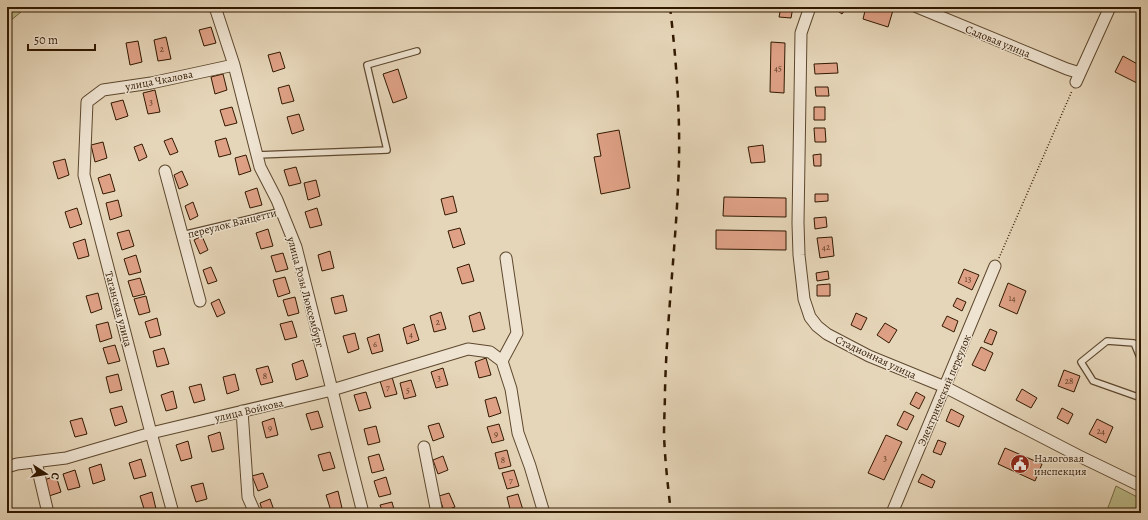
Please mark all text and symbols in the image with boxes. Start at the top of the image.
street label: Садовая улица [963,22,1033,62]
scale bar [28,26,95,52]
text: 50 m [34,32,58,48]
house number: 2 [160,43,165,55]
house number: 45 [774,62,782,74]
street label: улица Чкалова [123,66,195,95]
house number: 3 [149,96,153,108]
street label: переулок Ванцетти [186,205,278,242]
street label: улица Розы Люксембург [283,234,328,350]
house number: 42 [822,241,831,253]
street label: Таганская улица [101,270,136,349]
house number: 13 [965,273,972,285]
house number: 14 [1008,292,1016,304]
house number: 2 [436,316,441,328]
house number: 4 [409,328,413,340]
street label: Стадионная улица [833,332,920,383]
street label: Электрический переулок [914,332,975,448]
house number: 6 [373,338,377,350]
house number: 8 [263,370,267,382]
house number: 3 [437,372,441,384]
house number: 28 [1065,375,1073,387]
house number: 7 [386,381,390,393]
house number: 5 [406,384,410,396]
street label: улица Войкова [212,395,286,426]
house number: 9 [268,422,272,434]
house number: 24 [1097,425,1105,437]
house number: 9 [494,428,498,440]
place label: Налоговая инспекция [1034,451,1086,479]
house number: 3 [883,452,887,464]
public building icon: Налоговая инспекция [1009,453,1031,475]
north arrow [26,454,66,494]
house number: 8 [501,454,505,466]
text: С [47,471,63,481]
house number: 7 [509,474,513,486]

